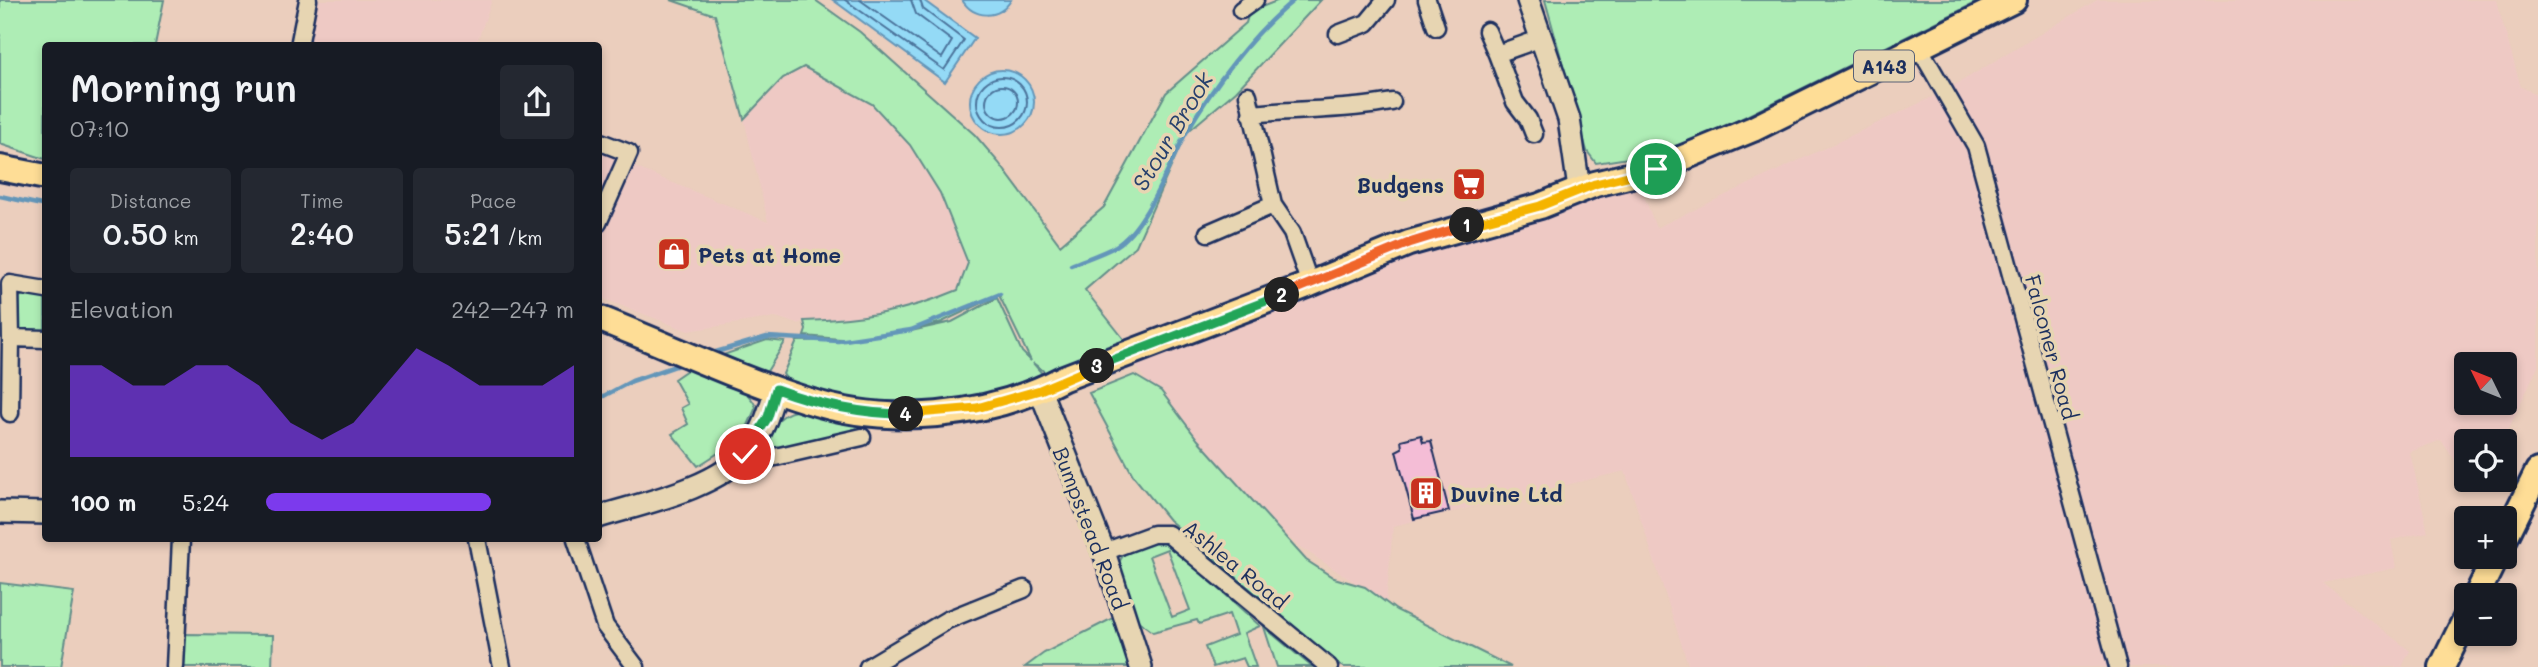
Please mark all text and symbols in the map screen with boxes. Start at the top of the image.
road number: A143 [1854,50,1914,82]
text: Morning run [70,62,297,112]
button: share [500,65,574,139]
water label: Stour Brook [1125,65,1220,196]
text: 07:10 [70,113,129,143]
pin [1626,139,1686,199]
icon: arrive [1637,150,1675,188]
supermarket icon: Budgens [1450,165,1488,203]
place label: Budgens [1357,171,1444,198]
text: Distance [110,188,192,213]
text: Time [300,188,344,213]
text: Pace [470,188,517,213]
pin: 1 [1450,208,1484,243]
text: 1 [1462,212,1471,237]
text: 0.50 [103,213,167,253]
text: 2:40 [290,213,354,253]
text: 5:21 [444,213,501,253]
text: km [167,225,199,250]
text: /km [501,225,542,250]
shop icon: Pets at Home [655,235,693,273]
place label: Pets at Home [698,241,841,268]
street label: Falconer Road [2020,271,2084,423]
pin: 2 [1264,278,1300,312]
text: 2 [1276,282,1287,307]
text: Elevation [70,294,173,324]
text: 242–247 m [451,294,574,324]
pin: 3 [1080,348,1114,384]
north arrow [2454,352,2516,415]
map controls [2454,352,2517,646]
text: 3 [1091,353,1102,378]
pin: 4 [888,396,923,432]
text: 4 [899,401,912,426]
pin [715,424,775,484]
button: locate [2454,429,2517,492]
icon: check [726,435,764,473]
street label: Bumpstead Road [1048,443,1134,613]
building icon: Duvine Ltd [1407,474,1445,512]
place label: Duvine Ltd [1450,480,1563,507]
text: 100 m [70,487,136,517]
text: 5:24 [182,487,229,517]
button: + [2454,506,2517,569]
street label: Ashlea Road [1178,514,1294,614]
button: − [2454,583,2517,646]

